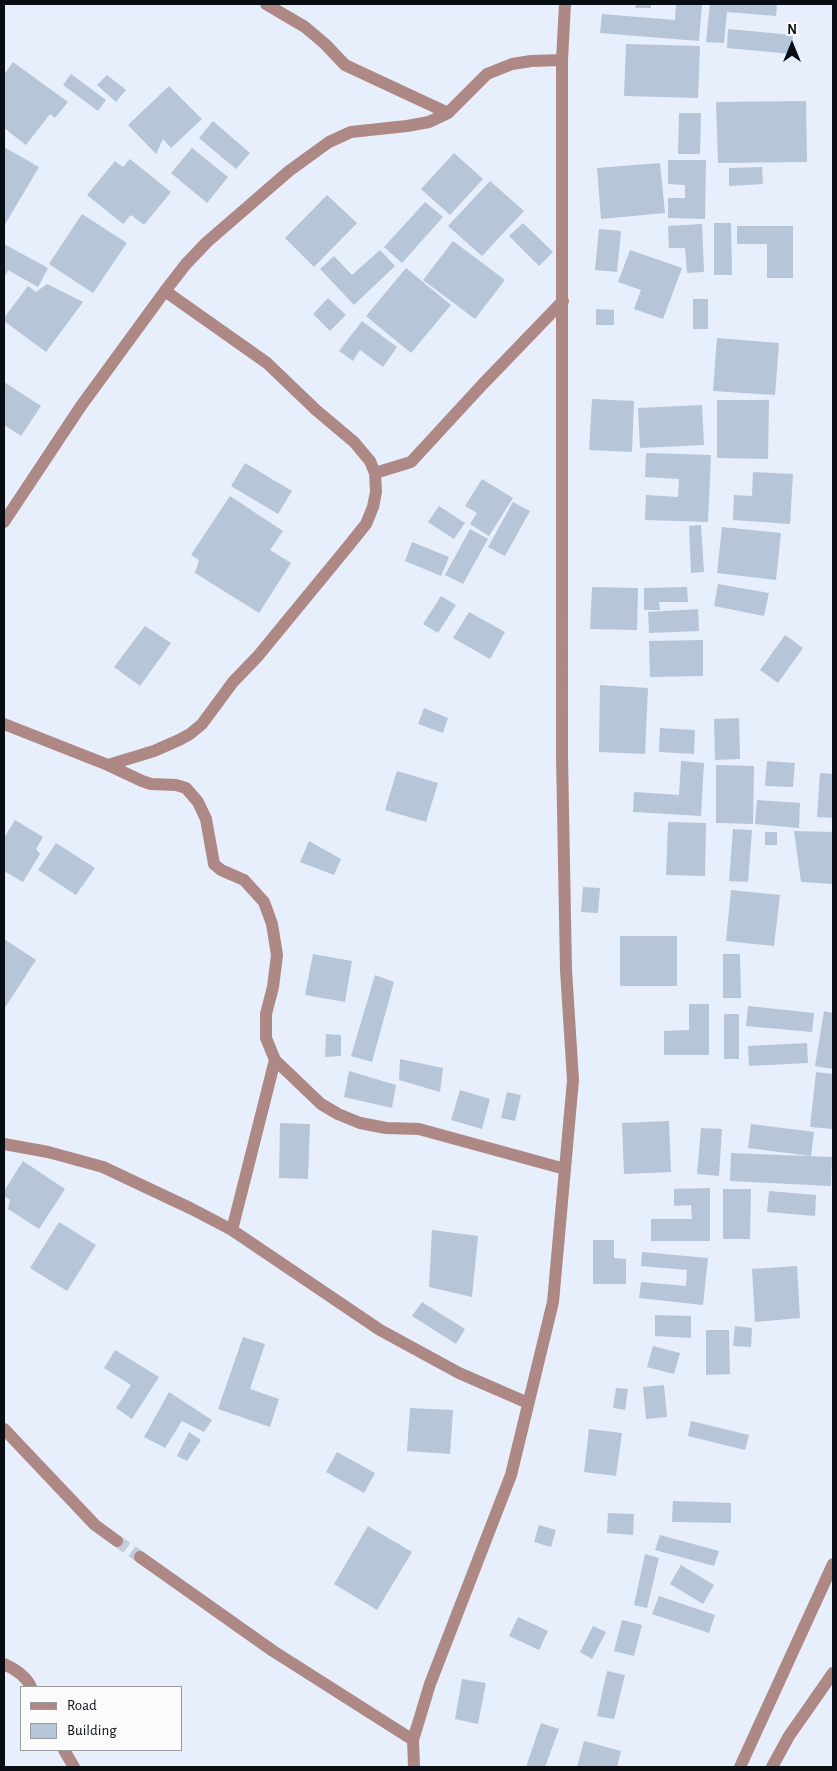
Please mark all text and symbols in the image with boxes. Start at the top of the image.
north arrow [767,20,817,70]
text: N [787,23,797,37]
legend [20,1686,182,1751]
text: Road [67,1698,97,1713]
text: Building [67,1723,117,1738]

